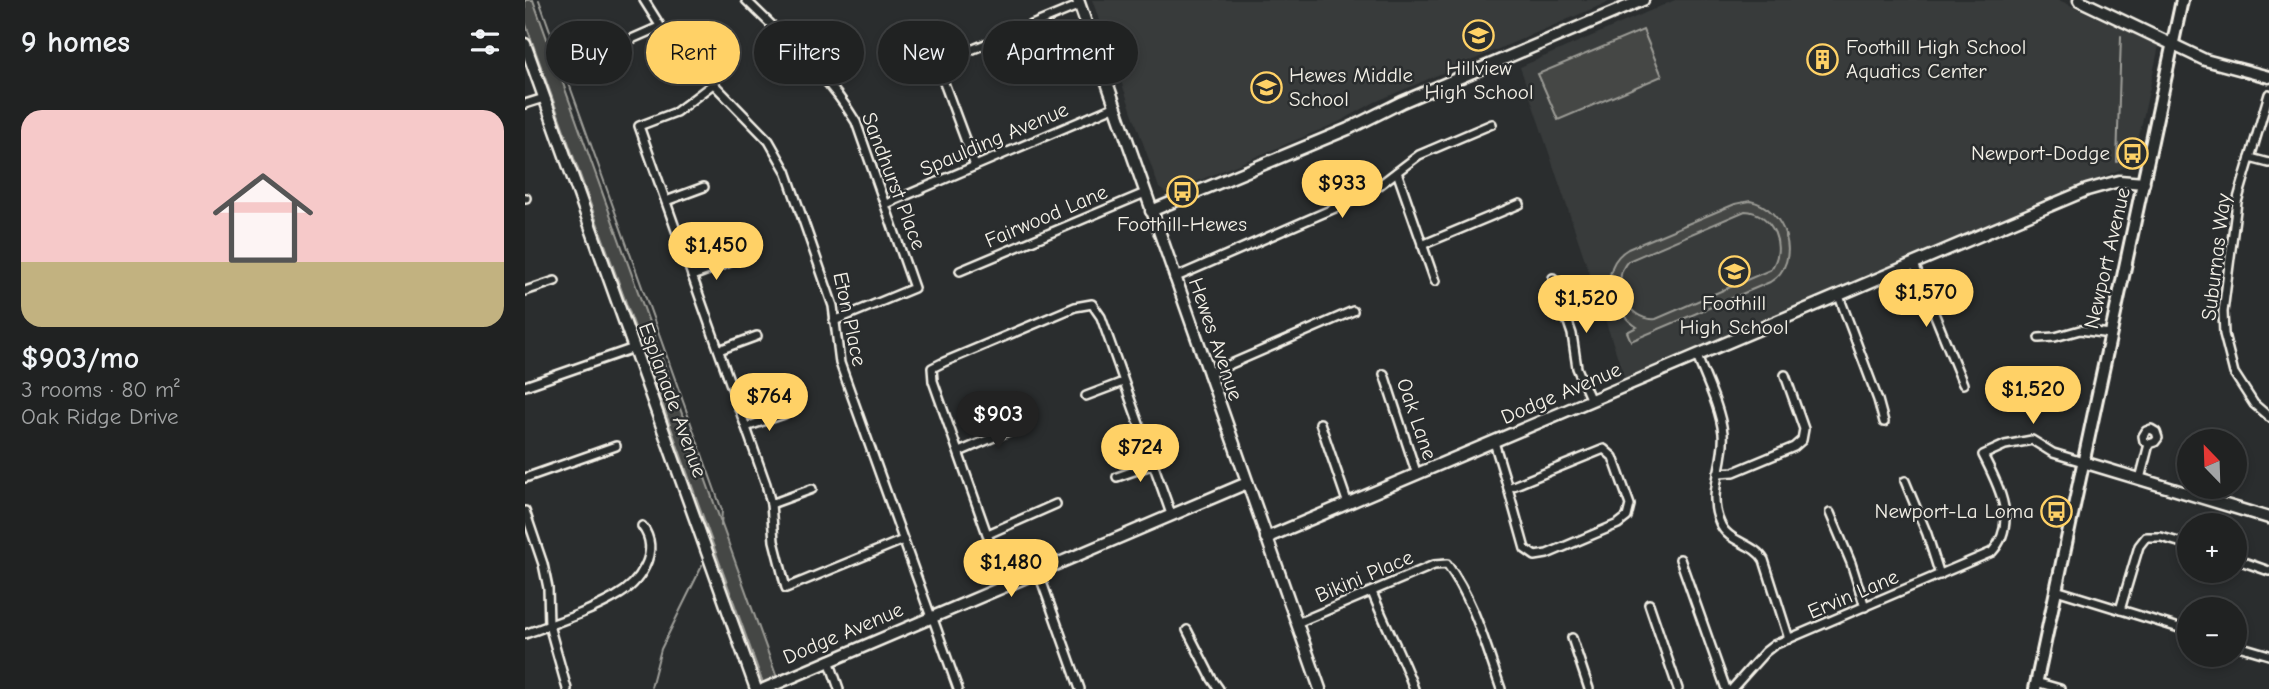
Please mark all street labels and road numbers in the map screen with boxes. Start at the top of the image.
street label: Spaulding Avenue [916,97,1072,181]
street label: Sandhurst Place [857,109,931,253]
street label: Fairwood Lane [981,179,1111,253]
street label: Newport Avenue [2079,185,2135,331]
street label: Suburnas Way [2196,191,2236,322]
street label: Eton Place [828,270,872,368]
street label: Hewes Avenue [1184,275,1248,403]
street label: Esplanade Avenue [634,319,712,481]
street label: Dodge Avenue [1497,357,1625,429]
street label: Oak Lane [1392,375,1442,463]
street label: Bikini Place [1311,545,1417,607]
street label: Ervin Lane [1804,564,1902,624]
street label: Dodge Avenue [779,597,907,669]

